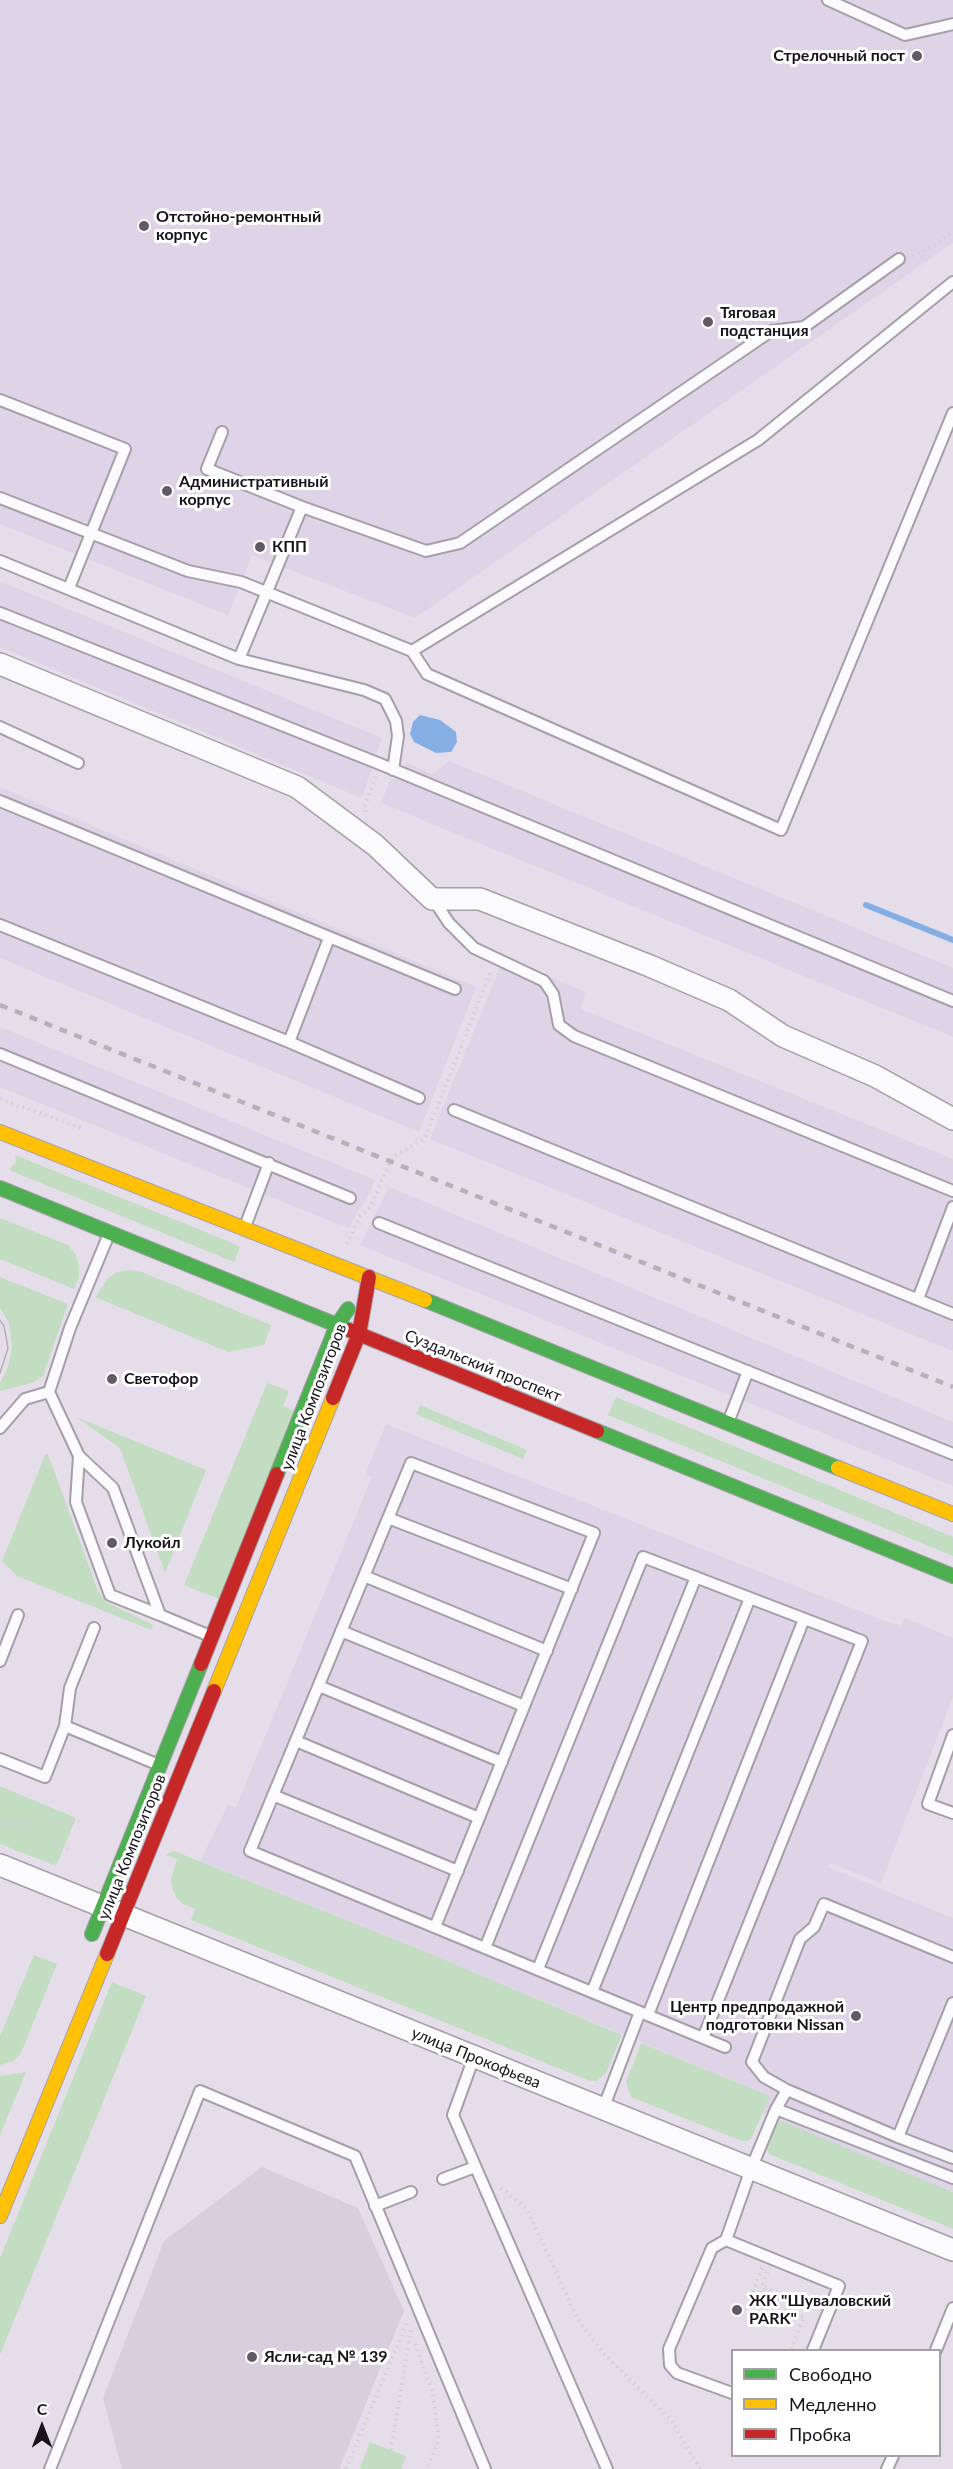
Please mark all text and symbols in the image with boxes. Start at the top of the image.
place label: Стрелочный пост [773,46,905,66]
marker: Стрелочный пост [910,49,924,63]
place label: Отстойно-ремонтный корпус [156,207,321,245]
marker: Отстойно-ремонтный корпус [137,219,151,233]
place label: Тяговая подстанция [720,303,809,341]
marker: Тяговая подстанция [701,315,715,329]
place label: Административный корпус [179,472,329,510]
marker: Административный корпус [160,484,174,498]
place label: КПП [272,537,307,557]
marker: КПП [253,540,267,554]
street label: улица Композиторов [277,1321,351,1473]
street label: Суздальский проспект [402,1326,564,1406]
place label: Светофор [124,1369,198,1389]
marker: Светофор [105,1372,119,1386]
place label: Лукойл [124,1533,181,1553]
marker: Лукойл [105,1536,119,1550]
street label: улица Композиторов [94,1771,170,1923]
place label: Центр предпродажной подготовки Nissan [670,1997,844,2035]
marker: Центр предпродажной подготовки Nissan [849,2009,863,2023]
street label: улица Прокофьева [409,2023,543,2093]
place label: ЖК "Шуваловский PARK" [749,2291,891,2329]
marker: ЖК "Шуваловский PARK" [730,2303,744,2317]
place label: Ясли-сад № 139 [264,2347,388,2367]
legend [731,2349,941,2457]
marker: Ясли-сад № 139 [245,2350,259,2364]
text: Свободно [789,2363,872,2385]
text: Медленно [789,2393,877,2415]
north arrow [12,2397,72,2457]
text: С [37,2399,47,2418]
text: Пробка [789,2423,851,2445]

